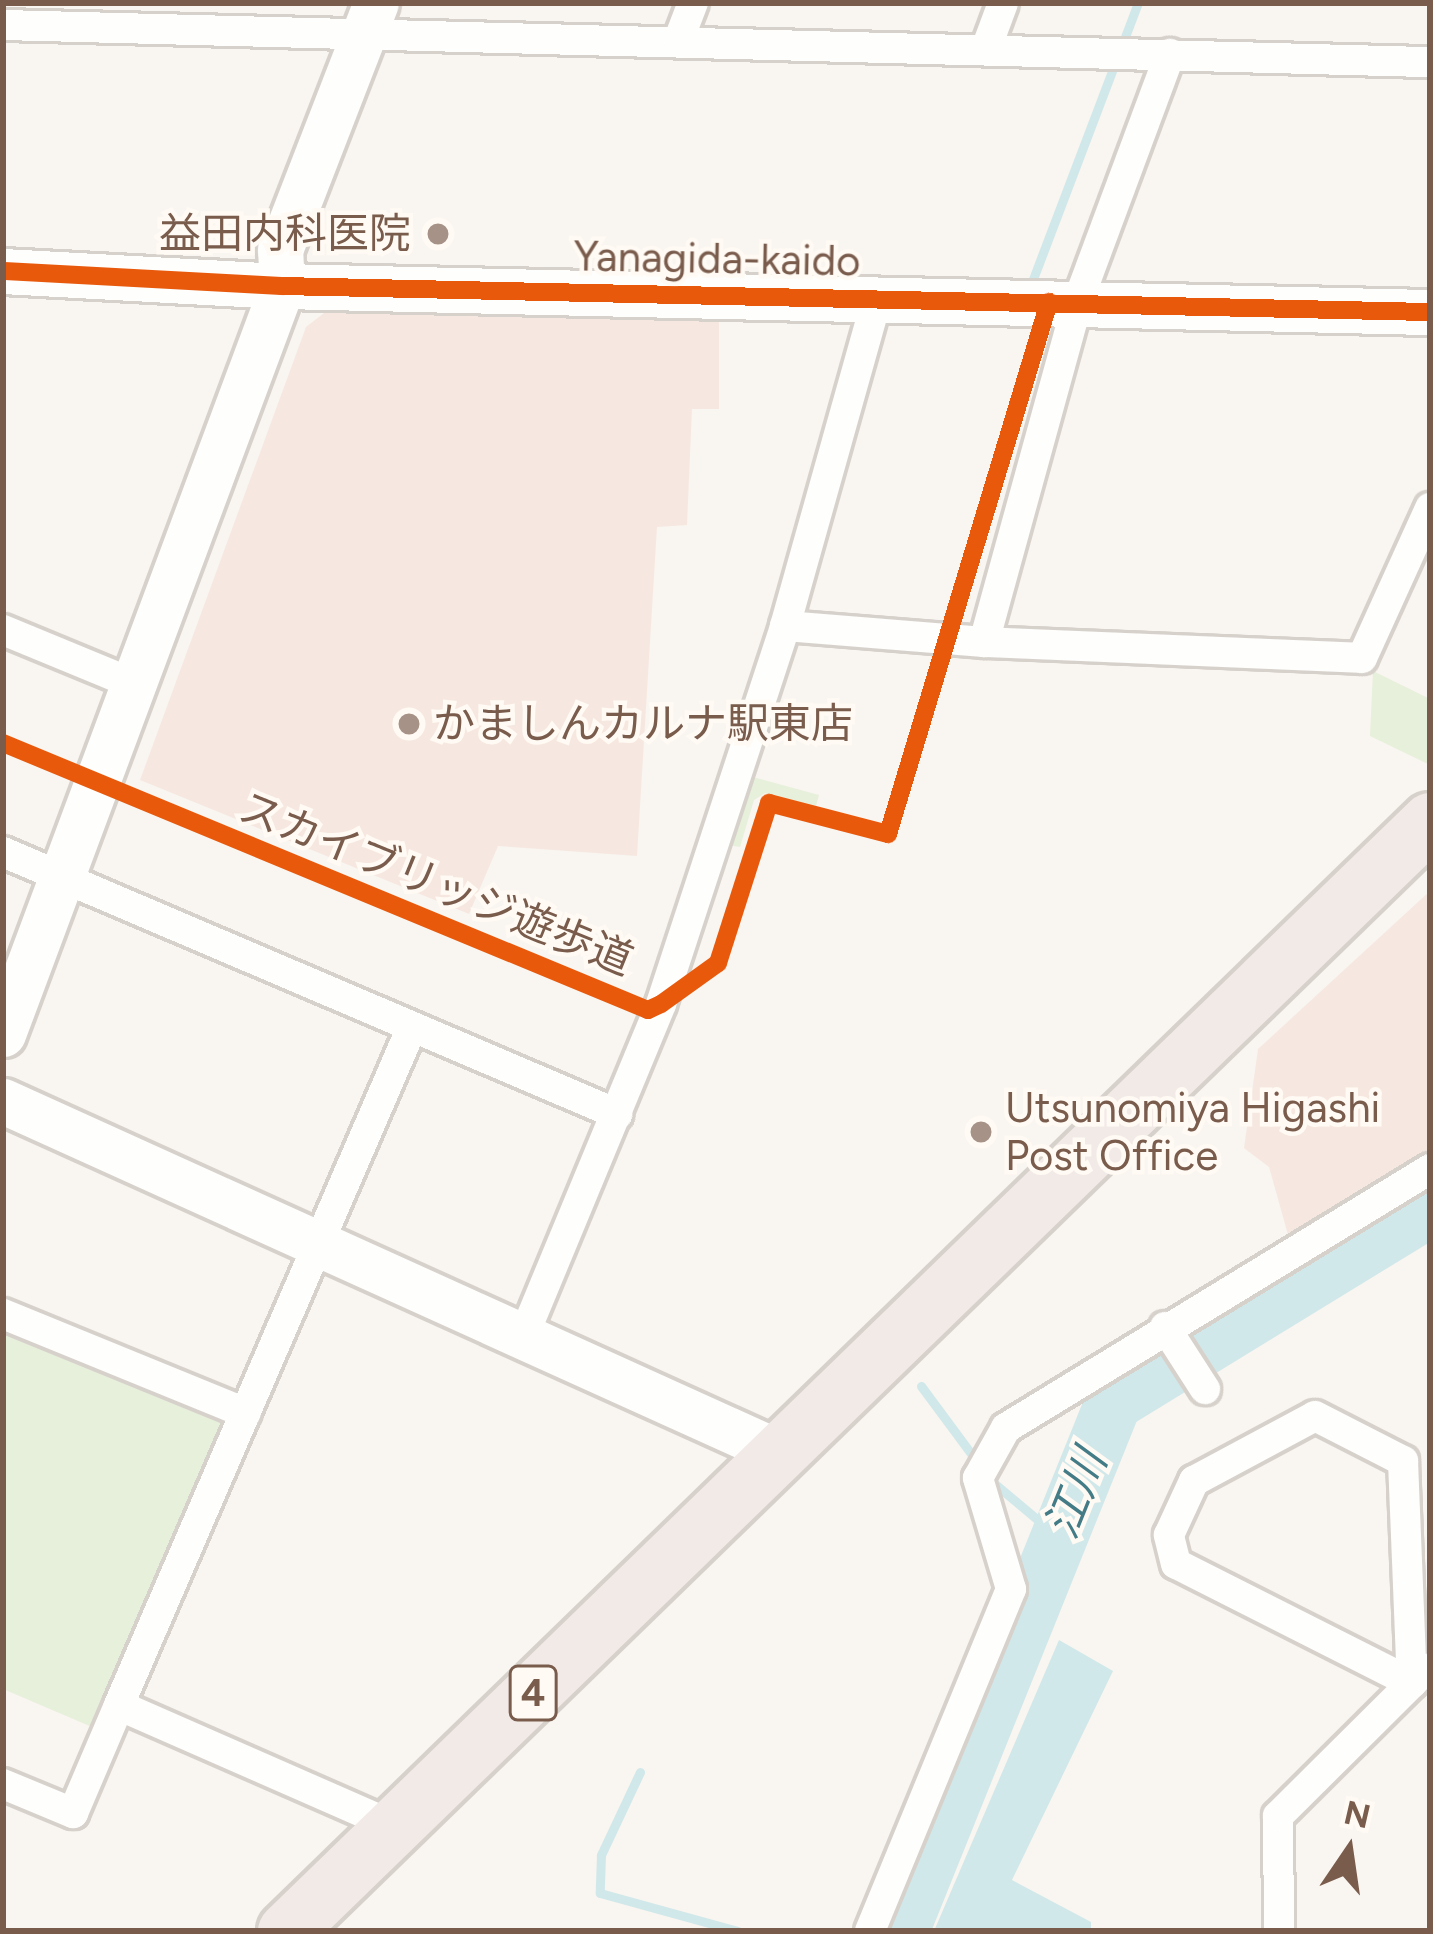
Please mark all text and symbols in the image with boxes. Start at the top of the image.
place label: 益田内科医院 [159,209,411,259]
marker: 益田内科医院 [422,218,454,250]
street label: Yanagida-kaido [573,231,861,287]
place label: かましんカルナ駅東店 [433,699,853,749]
marker: かましんカルナ駅東店 [396,711,422,737]
street label: スカイブリッジ遊歩道 [232,782,640,986]
place label: Utsunomiya Higashi Post Office [1005,1083,1380,1182]
marker: Utsunomiya Higashi Post Office [968,1119,994,1145]
water label: 江川 [1034,1442,1118,1546]
road number: 4 [506,1660,560,1726]
north arrow [1289,1790,1409,1910]
text: N [1340,1793,1374,1836]

